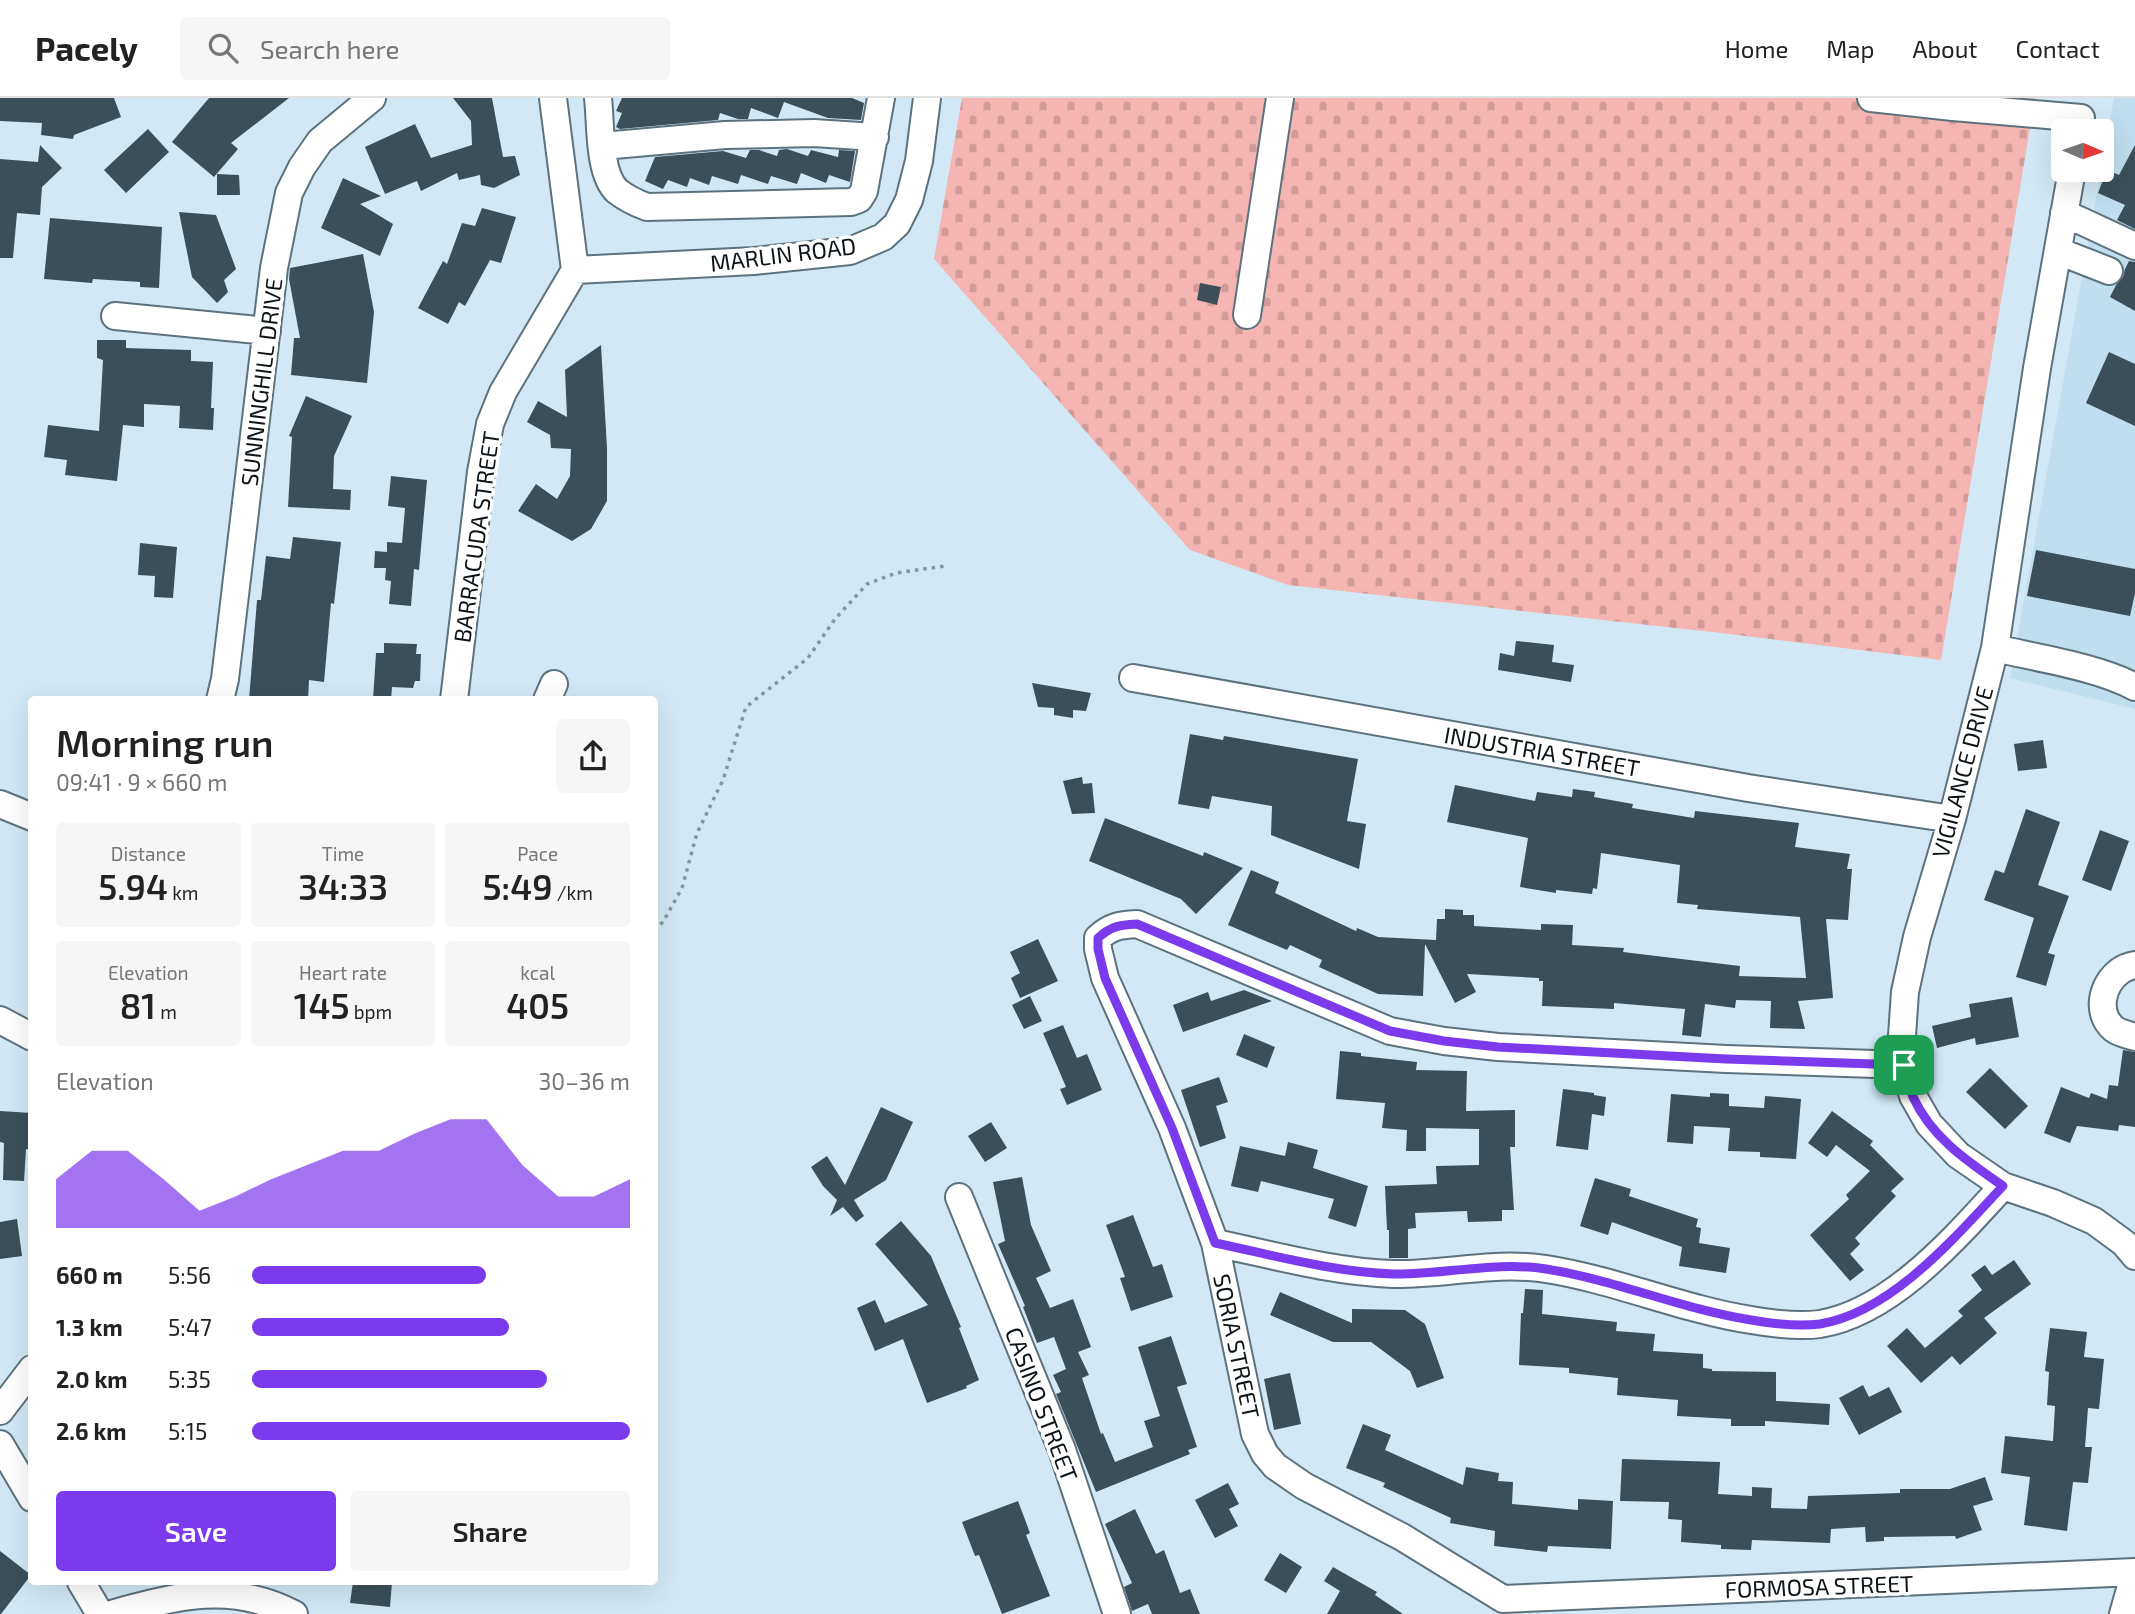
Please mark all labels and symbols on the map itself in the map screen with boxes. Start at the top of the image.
north arrow [2051,119,2114,182]
street label: MARLIN ROAD [708,231,858,277]
street label: SUNNINGHILL DRIVE [234,276,288,488]
street label: BARRACUDA STREET [447,429,505,645]
street label: VIGILANCE DRIVE [1926,683,1998,861]
street label: INDUSTRIA STREET [1442,720,1642,782]
pin [1874,1035,1934,1095]
street label: SORIA STREET [1208,1271,1266,1421]
street label: CASINO STREET [1000,1323,1084,1485]
street label: FORMOSA STREET [1724,1569,1914,1603]

